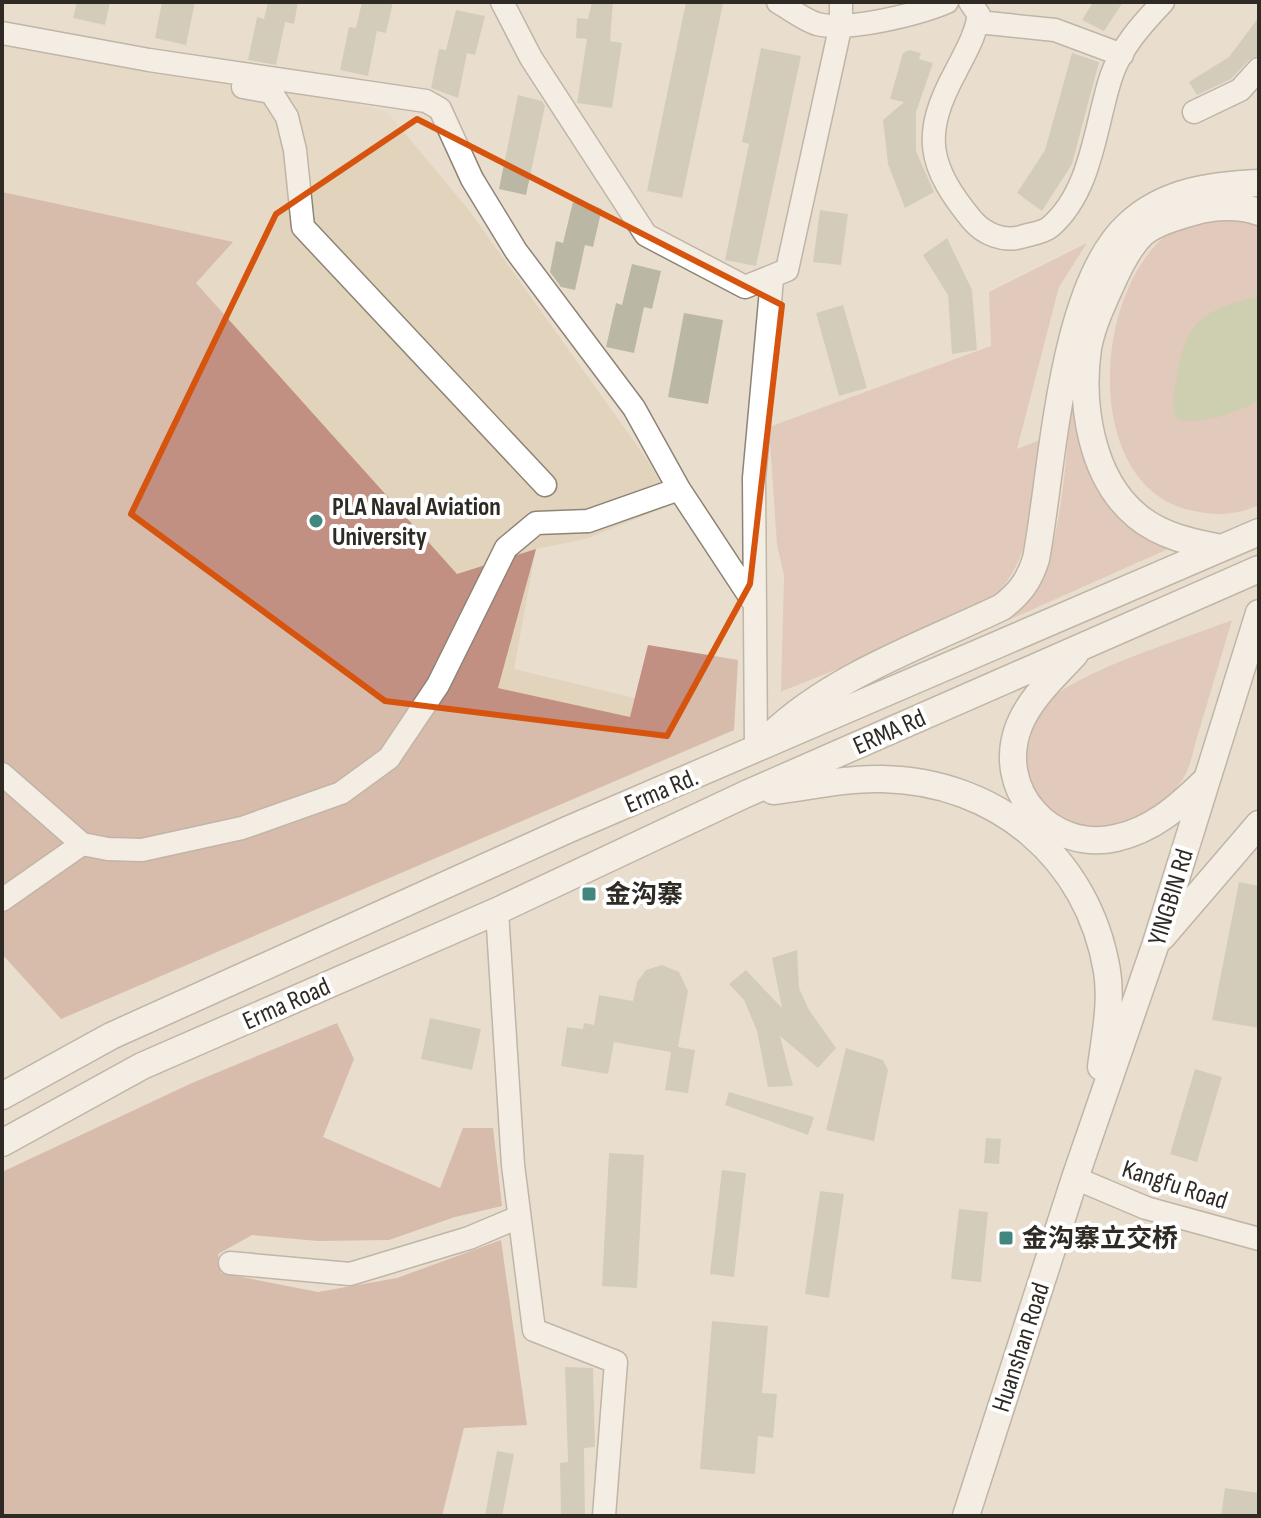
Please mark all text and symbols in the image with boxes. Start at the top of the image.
place label: PLA Naval Aviation University [332,492,501,553]
marker: PLA Naval Aviation University [307,512,325,530]
street label: ERMA Rd [849,703,931,762]
street label: Erma Rd. [620,762,703,821]
street label: YINGBIN Rd [1142,846,1201,949]
place label: 金沟寨 [605,880,683,911]
marker: 金沟寨 [580,885,598,903]
street label: Erma Road [238,971,335,1037]
street label: Kangfu Road [1118,1154,1231,1217]
place label: 金沟寨立交桥 [1022,1224,1178,1255]
marker: 金沟寨立交桥 [997,1229,1015,1247]
street label: Huanshan Road [986,1279,1057,1416]

